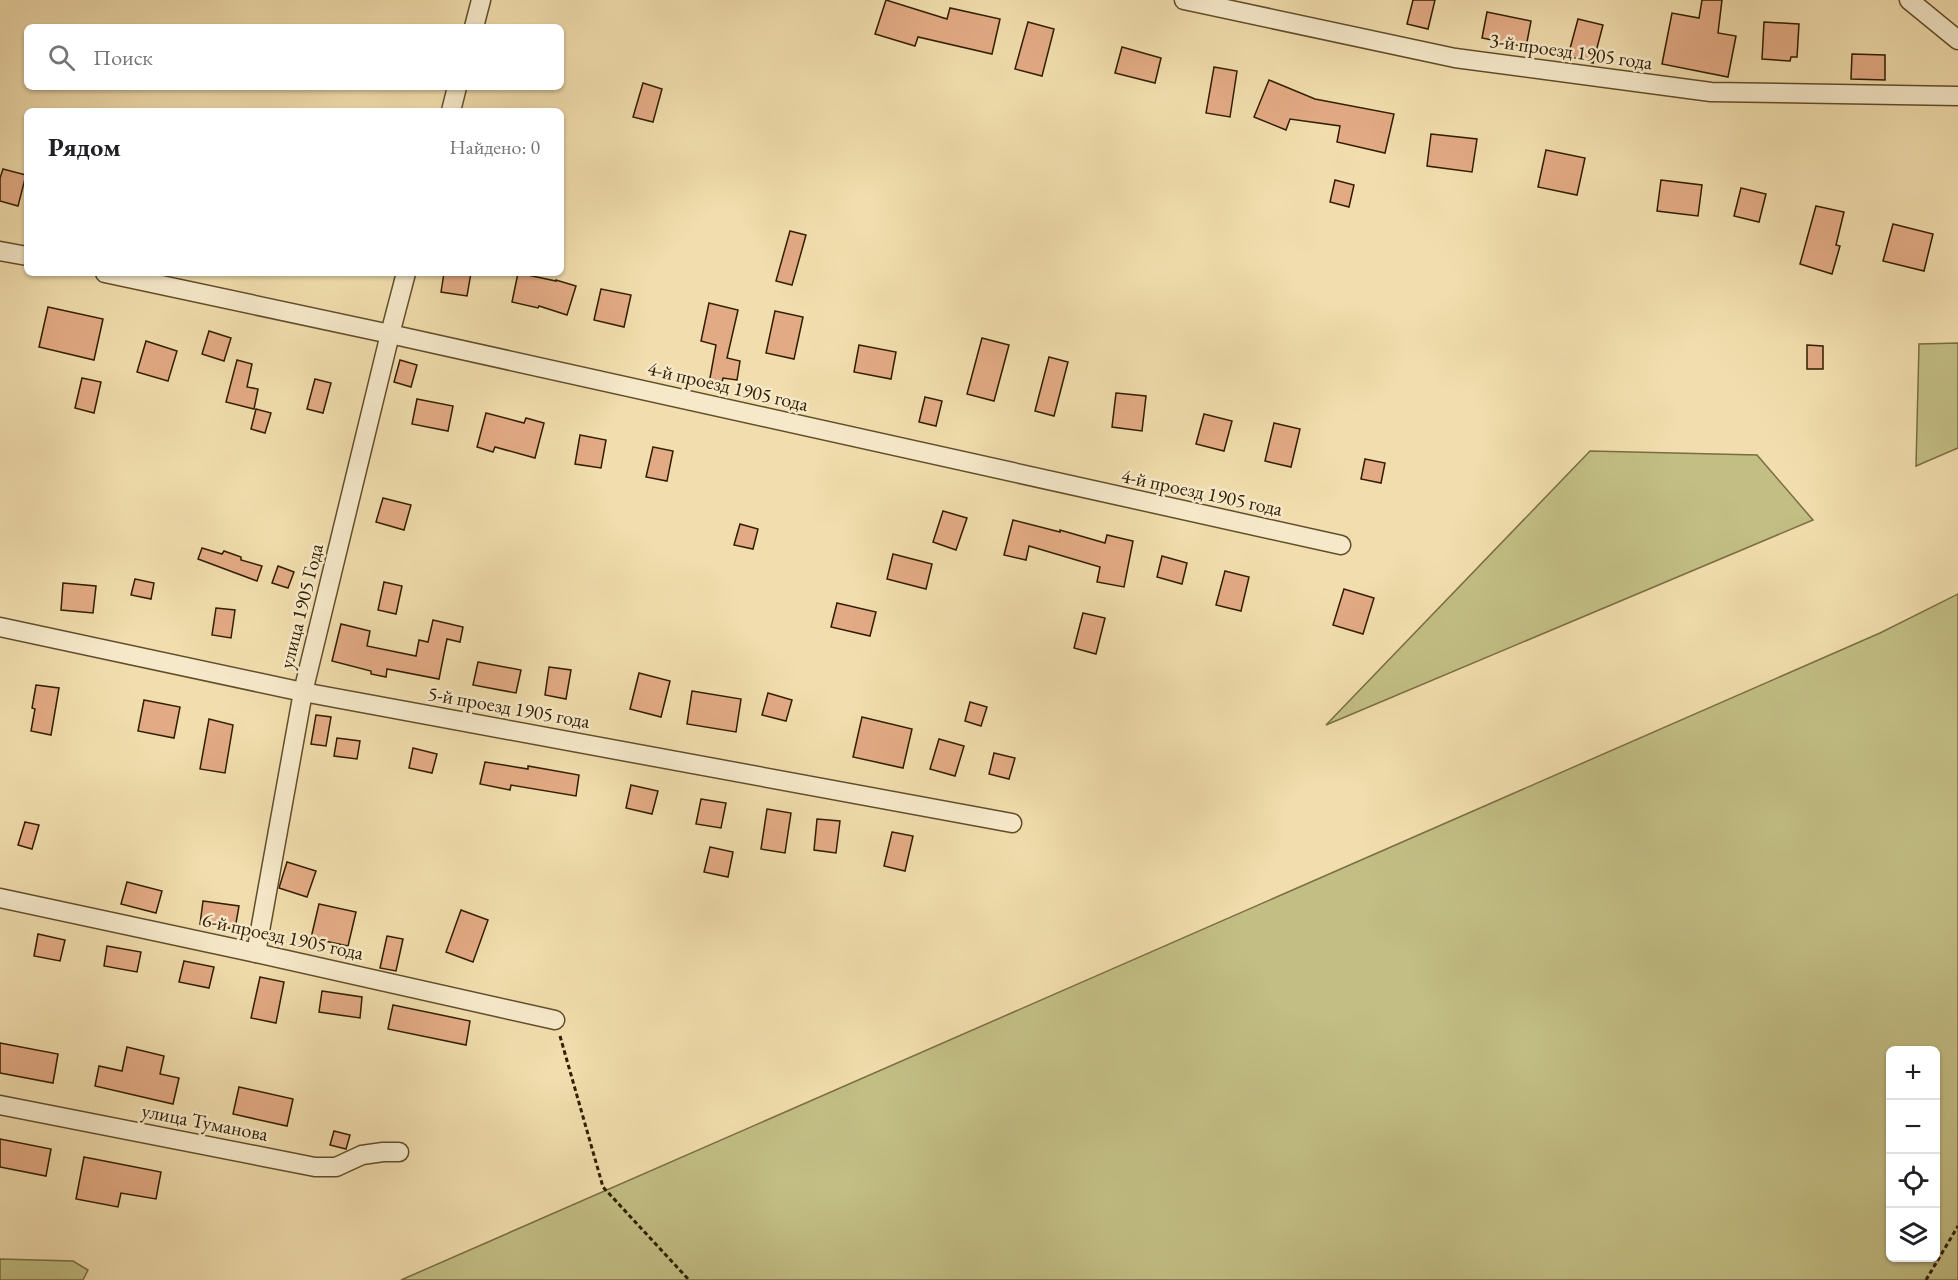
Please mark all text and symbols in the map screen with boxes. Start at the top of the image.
search box [24,24,564,90]
street label: 3-й проезд 1905 года [1488,27,1654,75]
icon: search [45,41,78,74]
text: Поиск [93,43,153,72]
text: Рядом [48,130,121,164]
text: Найдено: 0 [449,134,540,160]
street label: 4-й проезд 1905 года [645,355,811,417]
street label: 4-й проезд 1905 года [1119,462,1285,522]
street label: улица 1905 Года [273,541,329,671]
street label: 5-й проезд 1905 года [426,680,592,734]
street label: 6-й проезд 1905 года [200,906,366,966]
map controls [1886,1046,1940,1262]
button: + [1886,1046,1940,1100]
street label: улица Туманова [140,1097,270,1147]
button: − [1886,1100,1940,1154]
button: locate [1886,1154,1940,1208]
button: layers [1886,1208,1940,1262]

